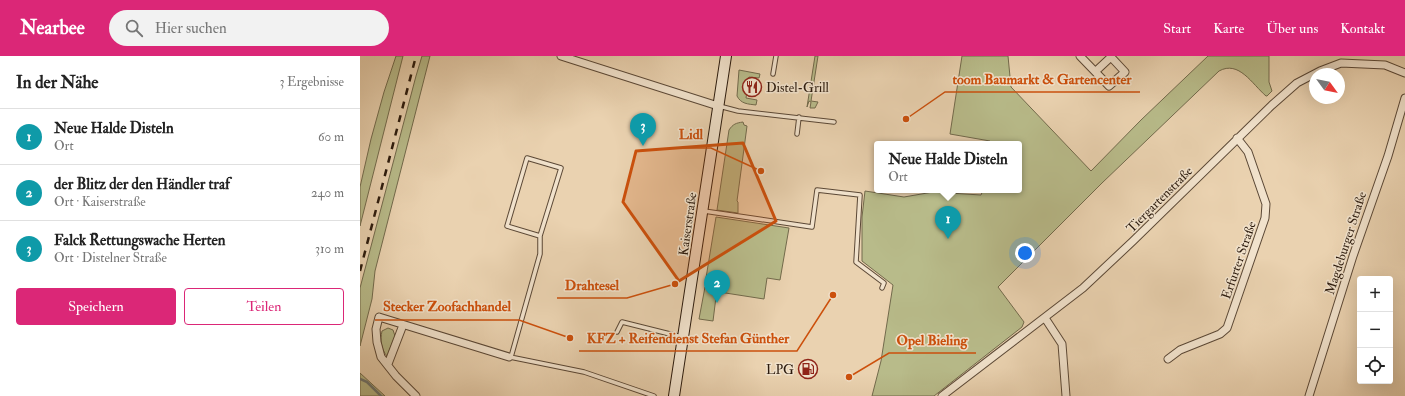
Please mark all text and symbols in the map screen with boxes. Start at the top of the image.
search box [109,10,389,46]
text: Nearbee [20,16,85,40]
icon: search [123,17,145,39]
text: Hier suchen [155,19,227,38]
text: Start [1163,20,1191,37]
text: Karte [1213,20,1244,37]
text: Über uns [1266,20,1318,37]
text: Kontakt [1340,20,1385,37]
callout: toom Baumarkt & Gartencenter [945,66,1140,92]
north arrow [1309,68,1345,104]
text: toom Baumarkt & Gartencenter [953,71,1132,88]
text: In der Nähe [16,72,98,93]
text: 3 Ergebnisse [279,74,344,90]
restaurant icon: Distel-Grill [741,76,763,98]
place label: Distel-Grill [766,80,830,96]
pin: 3 [630,113,656,146]
text: Neue Halde Disteln [54,119,174,138]
callout: Lidl [670,122,711,148]
text: Lidl [679,126,704,143]
text: 1 [27,129,31,145]
text: 60 m [318,129,344,145]
text: Ort [54,138,74,154]
popup [874,141,1022,193]
text: Neue Halde Disteln [888,150,1008,169]
street label: Tiergartenstraße [1123,163,1197,236]
text: Ort [888,169,908,185]
text: der Blitz der den Händler traf [54,175,230,194]
text: 2 [26,185,32,201]
text: 240 m [311,185,344,201]
street label: Magdeburger Straße [1322,189,1370,297]
street label: Kaiserstraße [676,191,700,257]
text: Ort · Kaiserstraße [54,194,146,210]
pin: 1 [935,206,961,239]
street label: Erfurter Straße [1218,219,1260,301]
text: Falck Rettungswache Herten [54,231,226,250]
text: 3 [27,241,32,257]
text: 310 m [315,241,344,257]
your location [1015,243,1035,263]
text: Ort · Distelner Straße [54,250,167,266]
pin: 2 [704,270,730,303]
callout: Drahtesel [557,272,627,298]
map controls [1357,276,1393,384]
button: + [1357,276,1393,312]
text: Drahtesel [565,277,620,294]
button: Speichern [16,288,176,325]
button: Teilen [184,288,344,325]
callout: Stecker Zoofachhandel [375,294,519,320]
text: Stecker Zoofachhandel [383,298,512,315]
button: − [1357,312,1393,348]
callout: KFZ + Reifendienst Stefan Günther [579,325,797,351]
callout: Opel Bieling [889,327,976,353]
text: KFZ + Reifendienst Stefan Günther [587,330,790,347]
text: Opel Bieling [897,332,969,350]
button: locate [1357,348,1393,384]
fuel station icon: LPG [797,358,819,380]
place label: LPG [766,362,794,378]

